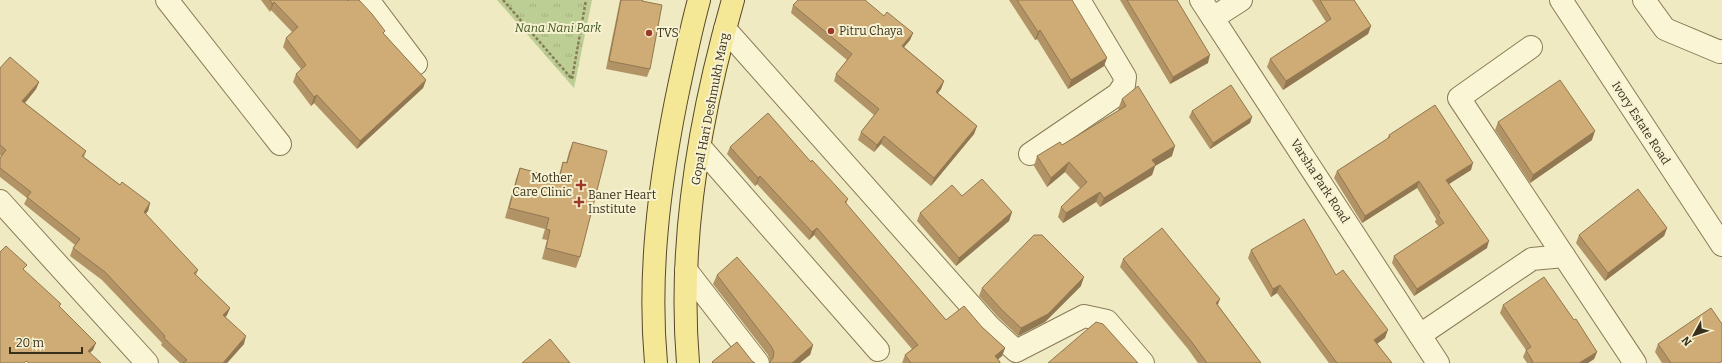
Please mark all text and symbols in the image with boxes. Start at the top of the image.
park label: Nana Nani Park [515,21,602,35]
place label: Pitru Chaya [839,24,903,38]
place label: TVS [657,26,679,40]
marker: Pitru Chaya [826,26,836,36]
marker: TVS [644,28,654,38]
street label: Gopal Hari Deshmukh Marg [688,31,732,186]
street label: Ivory Estate Road [1609,79,1673,167]
street label: Varsha Park Road [1288,136,1352,226]
place label: Mother Care Clinic [512,171,573,199]
marker: Mother Care Clinic [575,179,587,191]
place label: Baner Heart Institute [588,188,657,216]
marker: Baner Heart Institute [573,196,585,208]
north arrow [1674,315,1714,355]
scale bar [10,329,82,355]
text: N [1679,333,1694,349]
text: 20 m [16,336,45,350]

